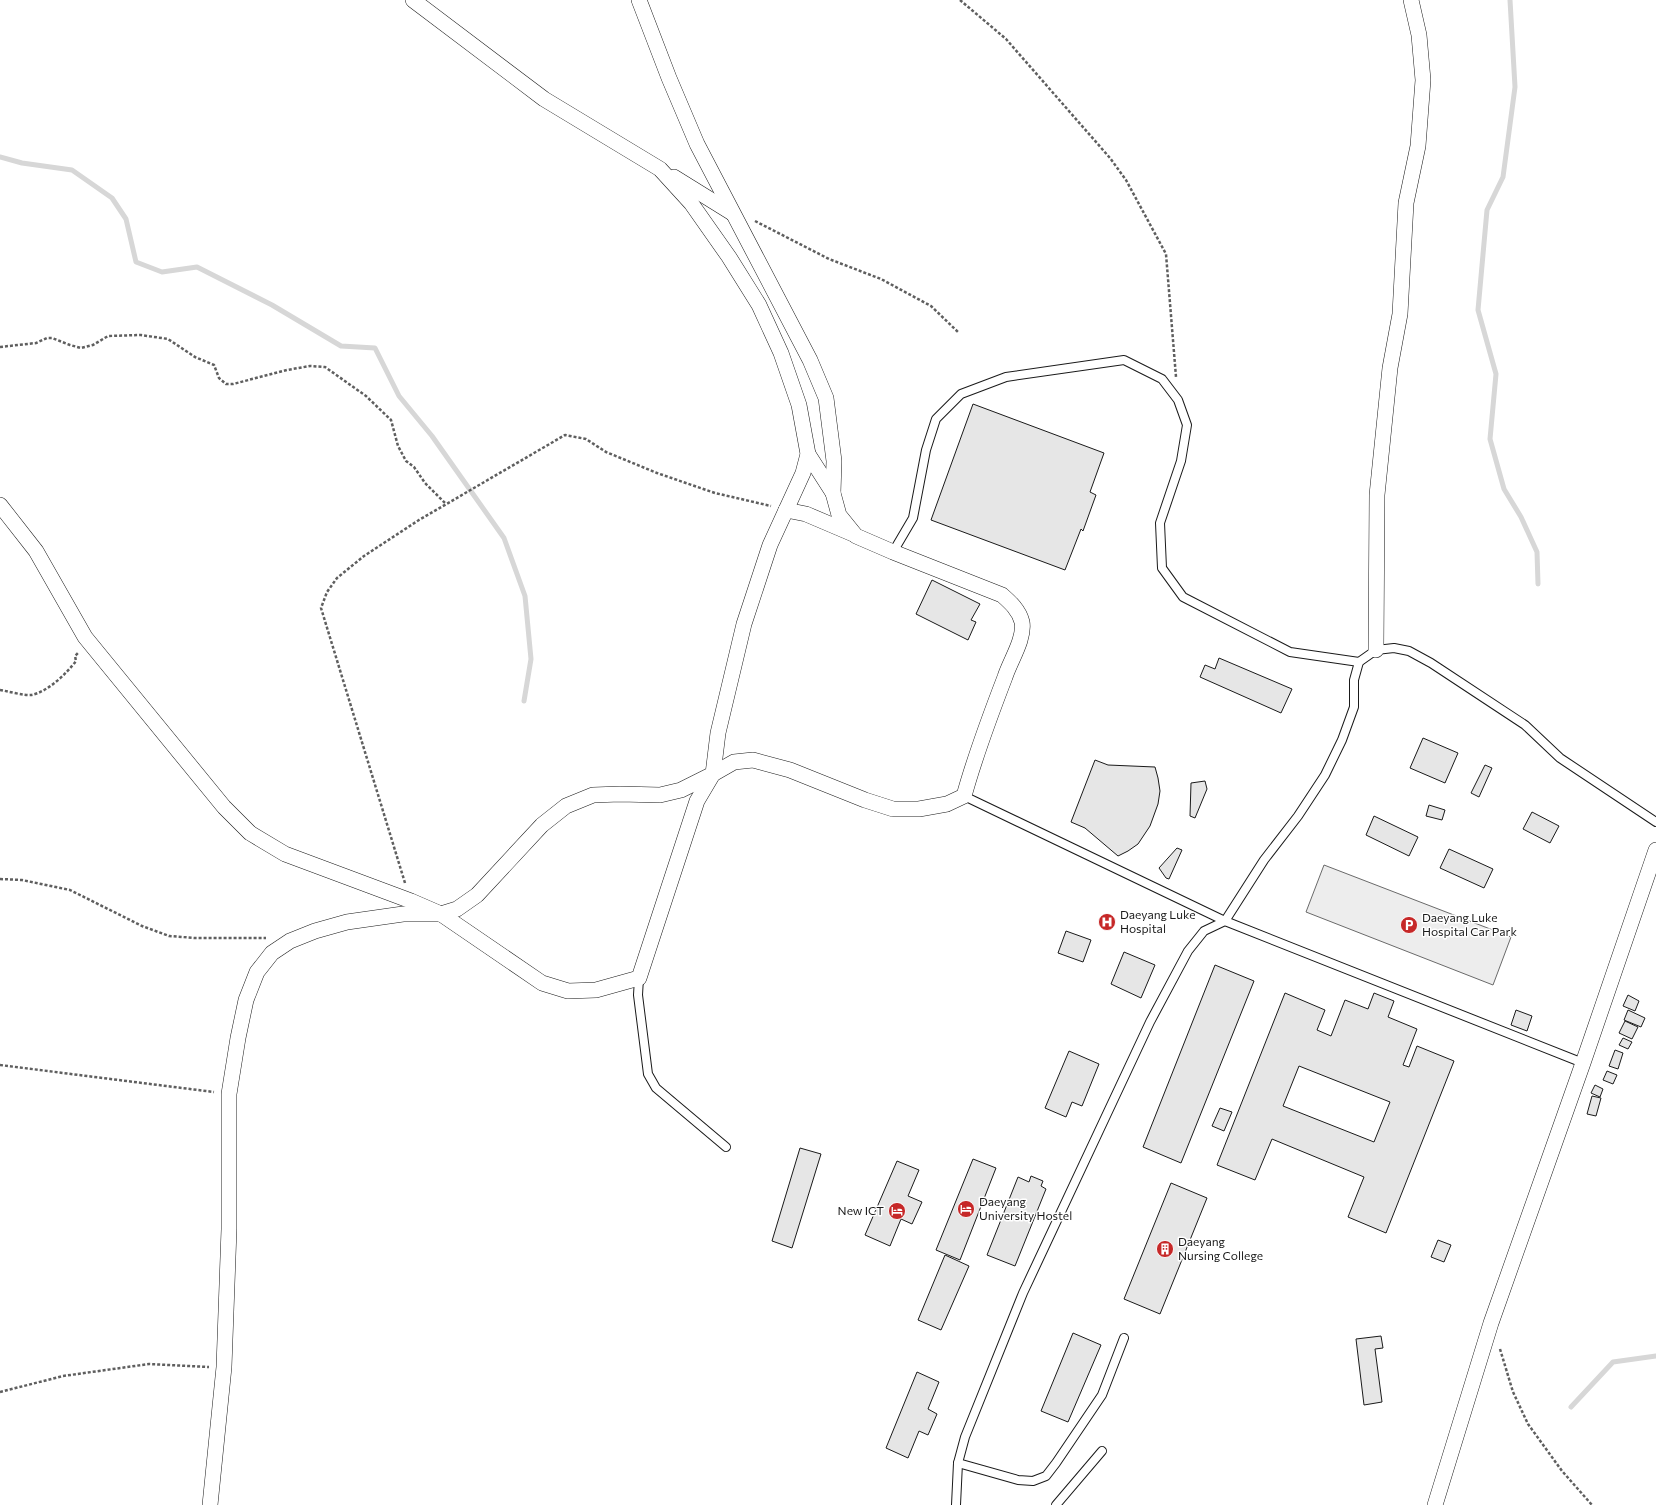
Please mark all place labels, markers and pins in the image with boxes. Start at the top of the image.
place label: Daeyang Luke Hospital [1120,907,1195,935]
place label: Daeyang Luke Hospital Car Park [1422,910,1517,938]
hospital icon: Daeyang Luke Hospital [1097,912,1117,932]
parking icon: Daeyang Luke Hospital Car Park [1399,915,1419,935]
place label: Daeyang University Hostel [979,1194,1072,1222]
hotel icon: Daeyang University Hostel [956,1199,976,1219]
hotel icon: New ICT [887,1201,907,1221]
place label: New ICT [838,1203,884,1217]
place label: Daeyang Nursing College [1178,1234,1263,1262]
building icon: Daeyang Nursing College [1155,1239,1175,1259]

